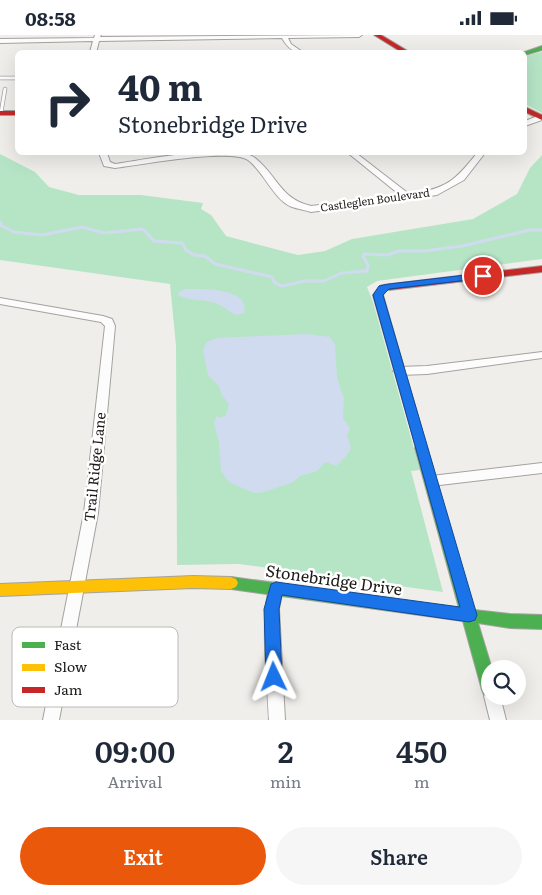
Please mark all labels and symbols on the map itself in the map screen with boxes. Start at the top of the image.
street label: Castleglen Boulevard [319,183,431,215]
pin [462,255,504,297]
street label: Trail Ridge Lane [78,411,110,523]
street label: Stonebridge Drive [264,558,404,600]
legend [12,627,178,707]
text: Fast [54,634,82,654]
position arrow [247,650,299,702]
text: Slow [54,656,87,676]
text: Jam [54,679,83,699]

